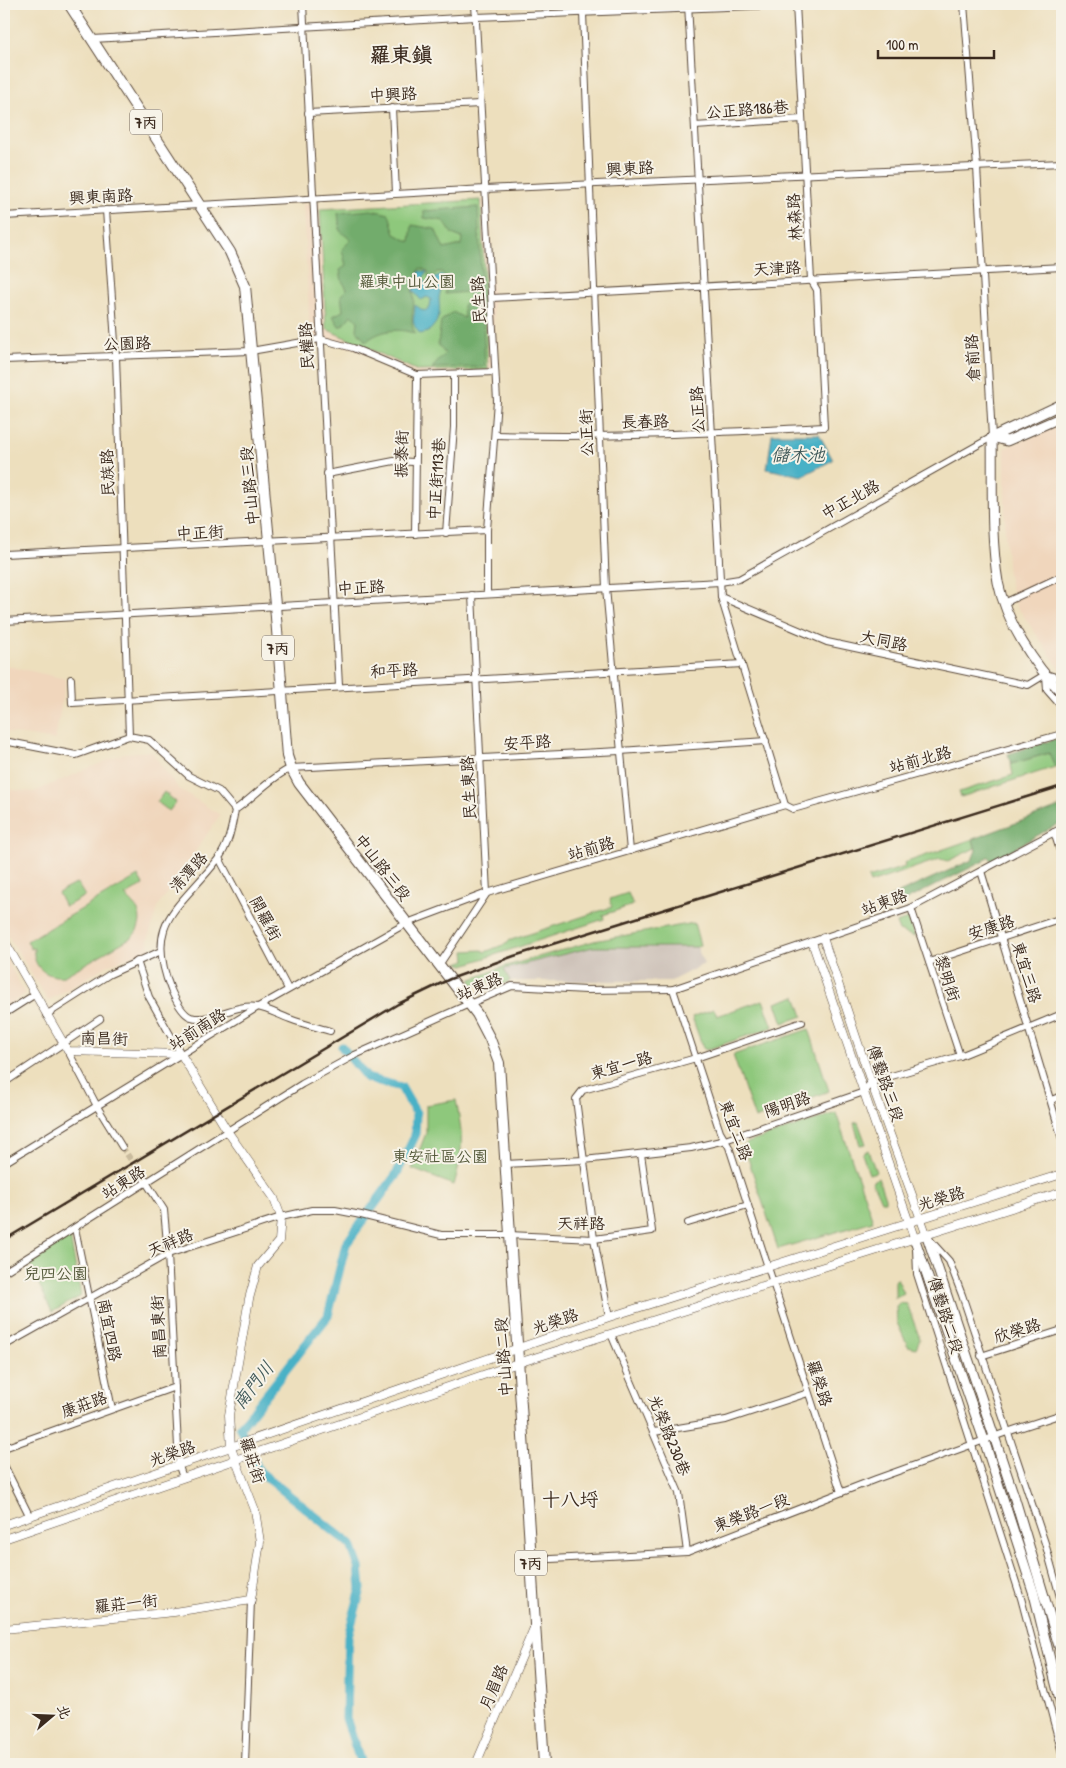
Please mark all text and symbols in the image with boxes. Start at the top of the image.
scale bar [878,28,995,60]
text: 100 m [886,34,919,55]
district label: 羅東鎮 [370,40,433,69]
street label: 中興路 [368,82,418,106]
street label: 公正路186巷 [705,95,789,123]
road number: 7丙 [130,110,162,134]
street label: 興東路 [605,156,655,180]
street label: 興東南路 [68,183,134,209]
street label: 林森路 [782,192,806,242]
street label: 天津路 [752,256,802,280]
park label: 羅東中山公園 [359,270,455,292]
street label: 民生路 [466,275,490,325]
street label: 民權路 [294,321,318,371]
street label: 公園路 [103,331,151,355]
street label: 倉前路 [960,333,984,383]
street label: 公正路 [685,385,709,435]
street label: 公正街 [574,409,598,457]
street label: 長春路 [621,410,669,432]
street label: 振泰街 [390,430,412,478]
street label: 中正街113巷 [422,437,450,521]
water label: 儲木池 [771,442,826,467]
street label: 中山路三段 [235,445,263,527]
street label: 民族路 [95,449,119,497]
street label: 中正北路 [817,474,883,524]
street label: 中正街 [175,520,225,544]
street label: 中正路 [336,575,386,599]
street label: 大同路 [858,624,910,656]
road number: 7丙 [262,636,294,660]
street label: 和平路 [369,658,419,682]
street label: 安平路 [502,729,552,755]
street label: 站前北路 [886,740,954,778]
street label: 民生東路 [455,755,481,821]
street label: 中山路三段 [350,829,416,905]
street label: 站前路 [565,831,617,865]
street label: 清潭路 [164,847,212,897]
street label: 站東路 [858,883,910,921]
street label: 開羅街 [245,892,287,944]
street label: 安康路 [965,909,1017,945]
street label: 東宜三路 [1007,938,1047,1006]
street label: 黎明街 [930,952,966,1004]
street label: 站東路 [453,966,505,1006]
street label: 站前南路 [164,1003,230,1055]
street label: 南昌街 [80,1027,128,1049]
street label: 傳藝路三段 [863,1042,909,1124]
street label: 東宜一路 [587,1046,655,1084]
street label: 陽明路 [761,1086,813,1122]
street label: 東宜二路 [714,1096,758,1164]
park label: 東安社區公園 [392,1145,488,1167]
street label: 站東路 [97,1160,149,1204]
street label: 光榮路 [915,1180,967,1216]
street label: 天祥路 [557,1212,605,1234]
street label: 天祥路 [144,1222,196,1262]
park label: 兒四公園 [24,1262,88,1284]
street label: 傳藝路二段 [923,1274,969,1356]
street label: 南昌東街 [145,1294,171,1360]
street label: 南宜四路 [93,1296,127,1364]
street label: 光榮路 [529,1303,581,1339]
street label: 欣榮路 [991,1312,1043,1348]
street label: 中山路二段 [489,1316,517,1398]
water label: 南門川 [227,1355,280,1414]
street label: 羅榮路 [802,1357,838,1409]
street label: 康莊路 [58,1385,110,1423]
street label: 光榮路230巷 [644,1391,696,1479]
street label: 羅莊街 [235,1434,271,1486]
street label: 光榮路 [146,1435,198,1471]
district label: 十八埒 [541,1486,599,1512]
street label: 東榮路一段 [710,1487,792,1537]
road number: 7丙 [515,1550,547,1576]
street label: 羅莊一街 [93,1589,159,1617]
street label: 月眉路 [473,1661,513,1713]
north arrow [28,1690,78,1740]
text: 北 [54,1702,76,1721]

